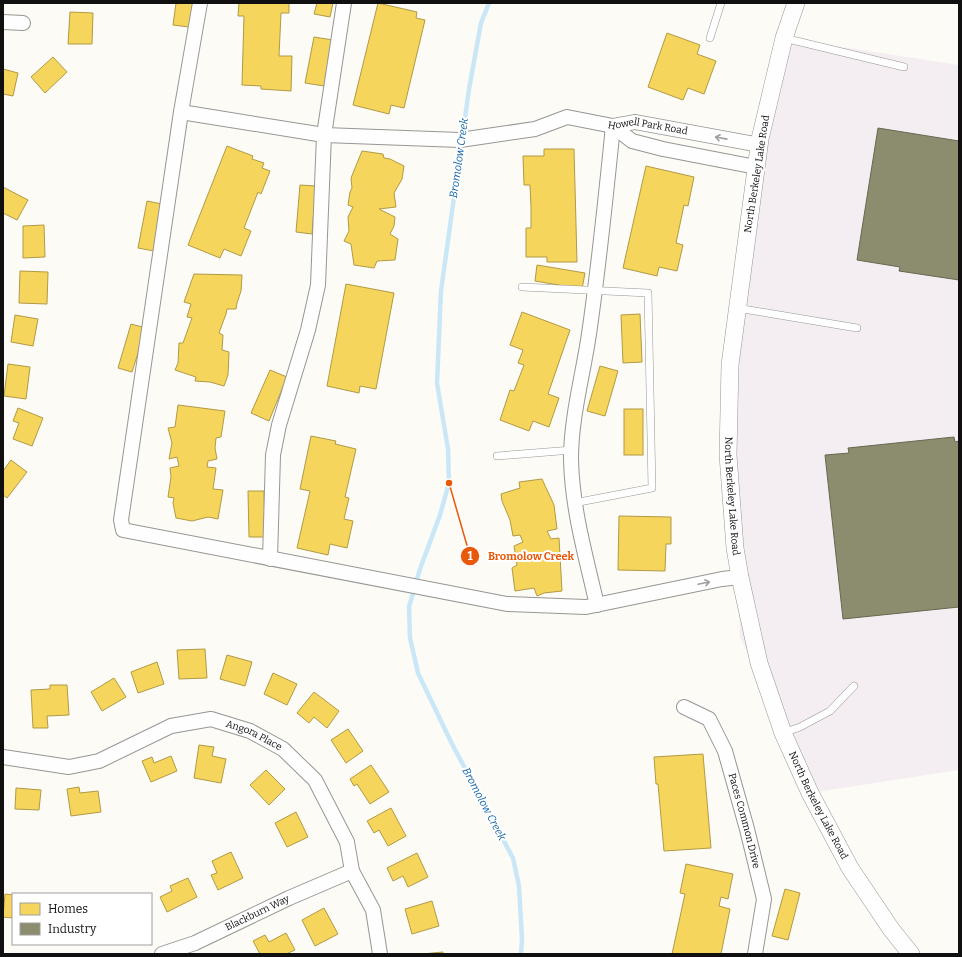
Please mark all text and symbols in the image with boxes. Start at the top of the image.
street label: North Berkeley Lake Road [742,114,772,234]
water label: Bromolow Creek [447,116,471,199]
street label: Howell Park Road [607,116,689,138]
one-way arrow [715,134,728,142]
street label: North Berkeley Lake Road [722,436,742,557]
callout: Bromolow Creek [460,544,582,567]
text: 1 [467,549,473,563]
text: Bromolow Creek [488,550,575,563]
one-way arrow [697,578,710,586]
street label: Angora Place [224,718,284,753]
street label: North Berkeley Lake Road [786,749,850,861]
water label: Bromolow Creek [459,765,509,844]
street label: Paces Common Drive [726,772,762,870]
street label: Blackburn Way [223,892,292,934]
legend [12,893,152,945]
text: Homes [48,902,88,916]
text: Industry [48,922,97,936]

